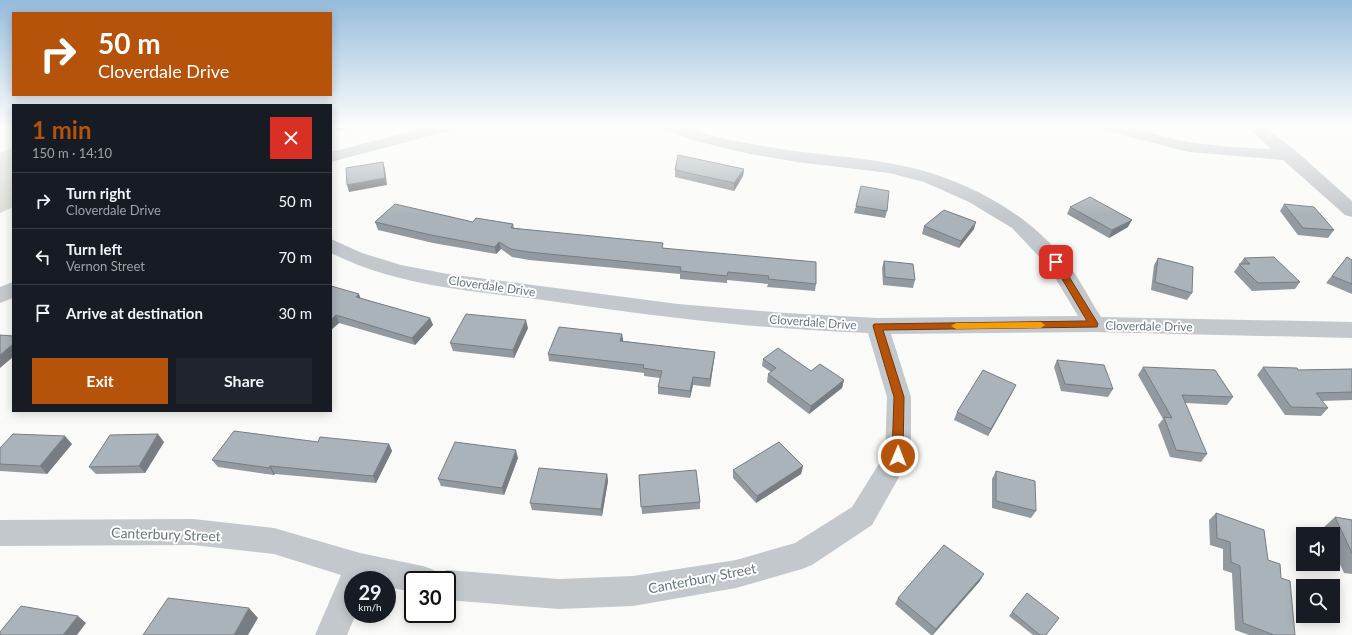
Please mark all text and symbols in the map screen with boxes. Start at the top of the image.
text: 50 m [98,26,161,60]
icon: right [32,28,84,80]
text: Cloverdale Drive [98,60,229,82]
text: 1 min [32,115,92,144]
button: close [270,117,312,159]
text: 150 m · 14:10 [32,145,112,161]
text: Turn right [66,184,131,202]
icon: right [32,190,54,212]
text: 50 m [278,192,312,210]
text: Cloverdale Drive [66,202,161,218]
text: Turn left [66,240,122,258]
pin [1039,245,1073,279]
icon: left [32,246,54,268]
text: 70 m [278,248,312,266]
icon: arrive [1045,251,1067,273]
text: Vernon Street [66,258,145,274]
street label: Cloverdale Drive [448,272,536,300]
icon: arrive [32,302,54,324]
text: Arrive at destination [66,304,203,322]
text: 30 m [278,304,312,322]
street label: Cloverdale Drive [769,311,857,333]
street label: Cloverdale Drive [1105,318,1193,334]
button: Exit [32,358,168,404]
button: Share [176,358,312,404]
position arrow [877,435,919,477]
street label: Canterbury Street [111,524,221,544]
map controls [1296,527,1340,623]
button: sound [1296,527,1340,571]
street label: Canterbury Street [647,559,757,597]
speed limit sign: 30 [404,571,456,623]
button: search [1296,579,1340,623]
text: 29 [358,580,382,604]
text: km/h [358,601,382,613]

